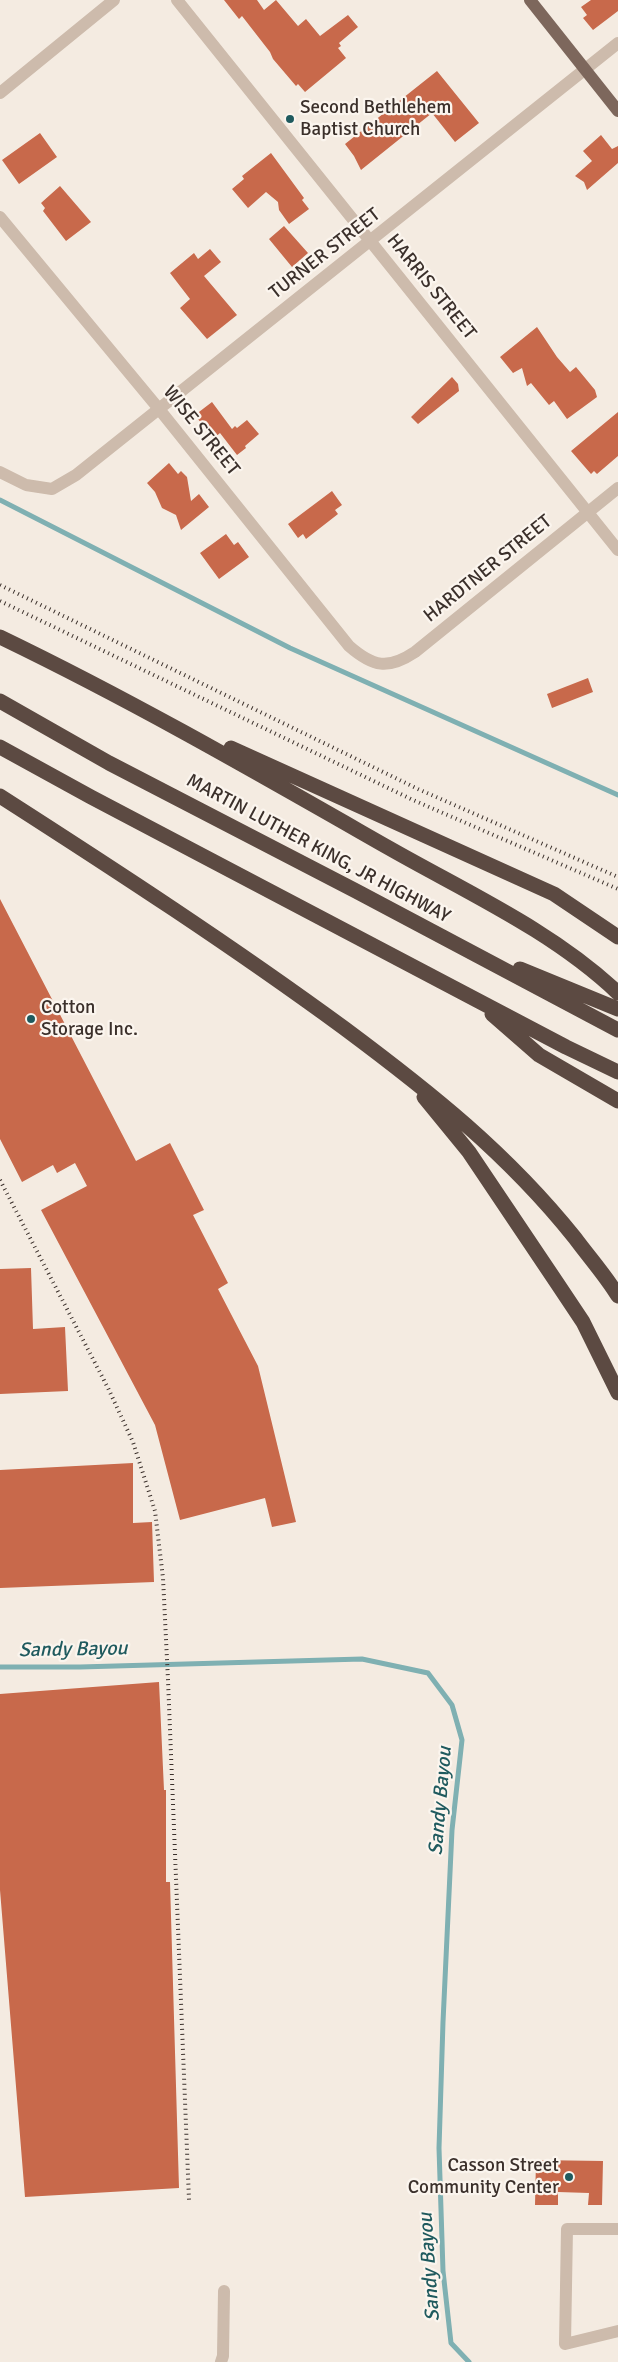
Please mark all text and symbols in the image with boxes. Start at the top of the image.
place label: Second Bethlehem Baptist Church [300,97,451,141]
marker: Second Bethlehem Baptist Church [284,113,296,125]
street label: TURNER STREET [265,204,385,304]
street label: HARRIS STREET [381,230,481,344]
street label: WISE STREET [158,382,244,480]
street label: HARDTNER STREET [419,510,557,628]
street label: MARTIN LUTHER KING, JR HIGHWAY [182,770,454,928]
place label: Cotton Storage Inc. [41,997,138,1041]
marker: Cotton Storage Inc. [25,1013,37,1025]
water label: Sandy Bayou [18,1637,128,1663]
water label: Sandy Bayou [424,1746,458,1856]
place label: Casson Street Community Center [408,2155,559,2199]
marker: Casson Street Community Center [563,2171,575,2183]
water label: Sandy Bayou [414,2212,446,2322]

